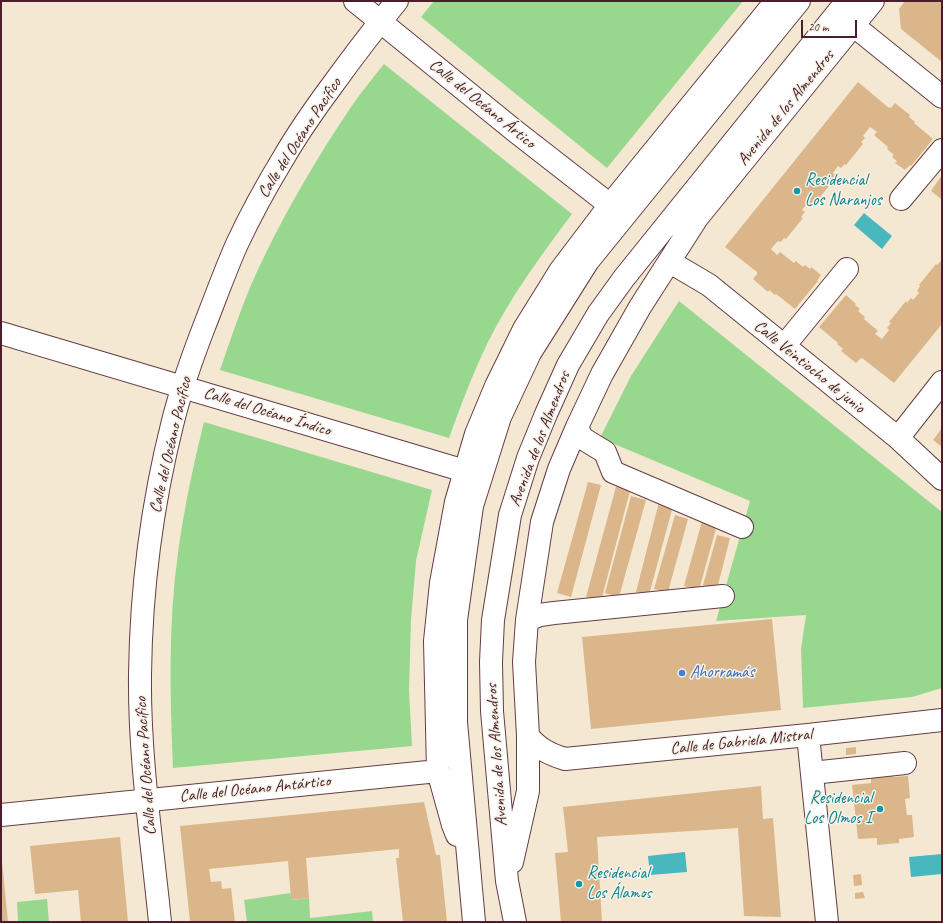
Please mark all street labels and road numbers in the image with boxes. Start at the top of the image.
street label: Avenida de los Almendros [733,46,839,170]
street label: Calle del Océano Ártico [425,55,539,153]
street label: Calle del Océano Pacífico [254,74,346,202]
street label: Calle Veintiocho de junio [749,316,869,418]
street label: Avenida de los Almendros [505,369,575,509]
street label: Calle del Océano Pacífico [145,375,197,515]
street label: Calle del Océano Índico [201,383,333,441]
street label: Avenida de los Almendros [482,683,512,827]
street label: Calle del Océano Pacífico [131,696,161,836]
street label: Calle de Gabriela Mistral [669,724,813,760]
street label: Calle del Océano Antártico [179,771,331,807]

